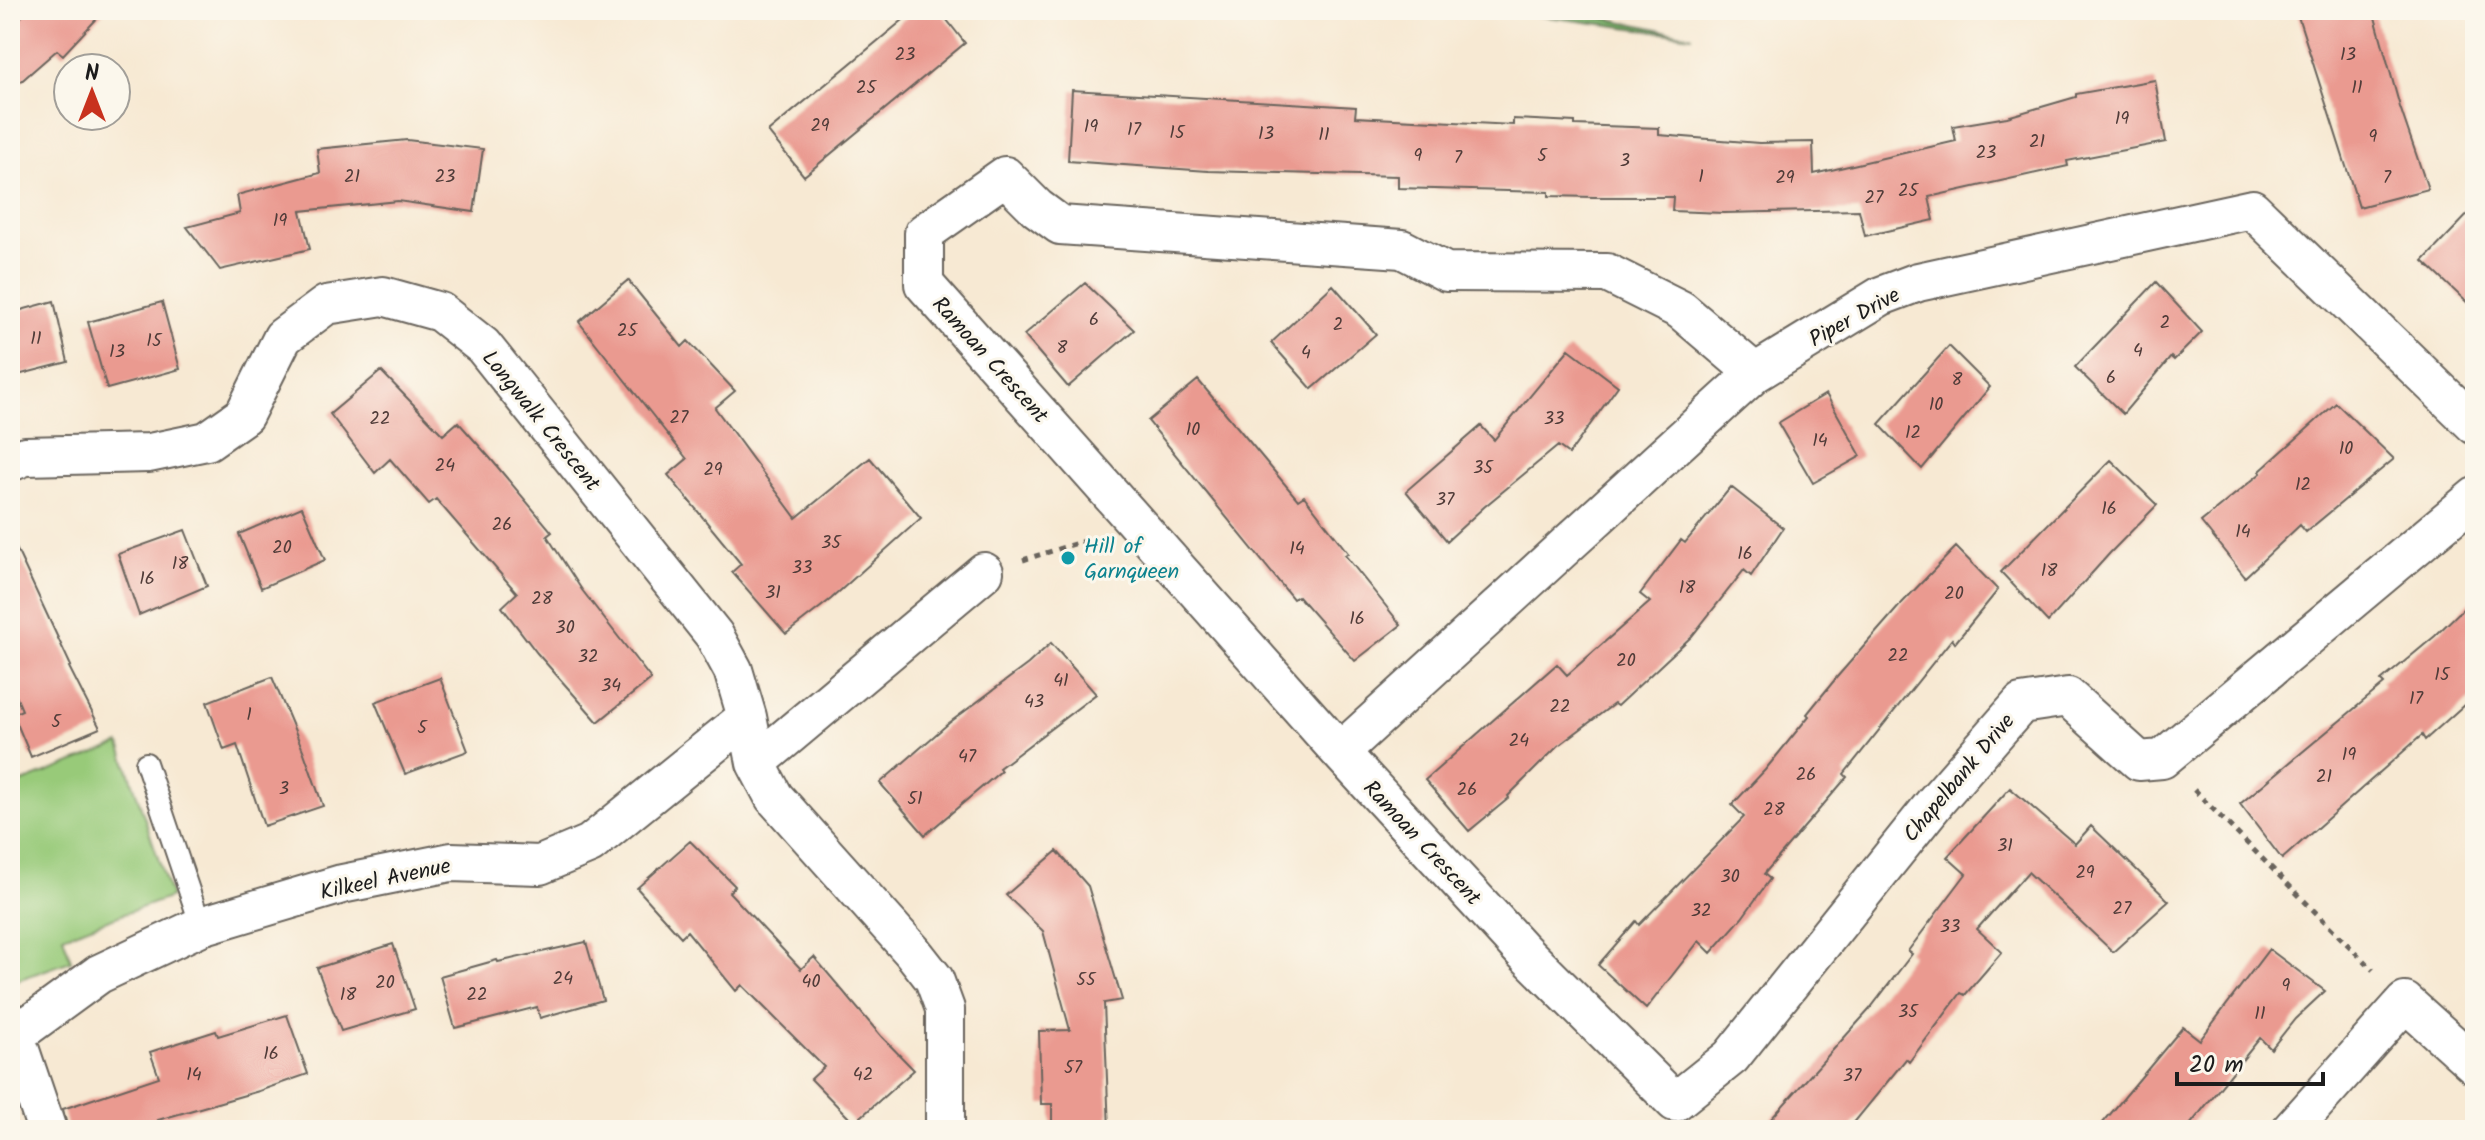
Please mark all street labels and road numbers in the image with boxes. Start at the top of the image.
street label: Piper Drive [1803,279,1907,358]
street label: Ramoan Crescent [922,289,1056,433]
street label: Longwalk Crescent [472,343,609,500]
street label: Chapelbank Drive [1895,706,2025,851]
street label: Ramoan Crescent [1353,773,1489,915]
street label: Kilkeel Avenue [317,850,454,911]

